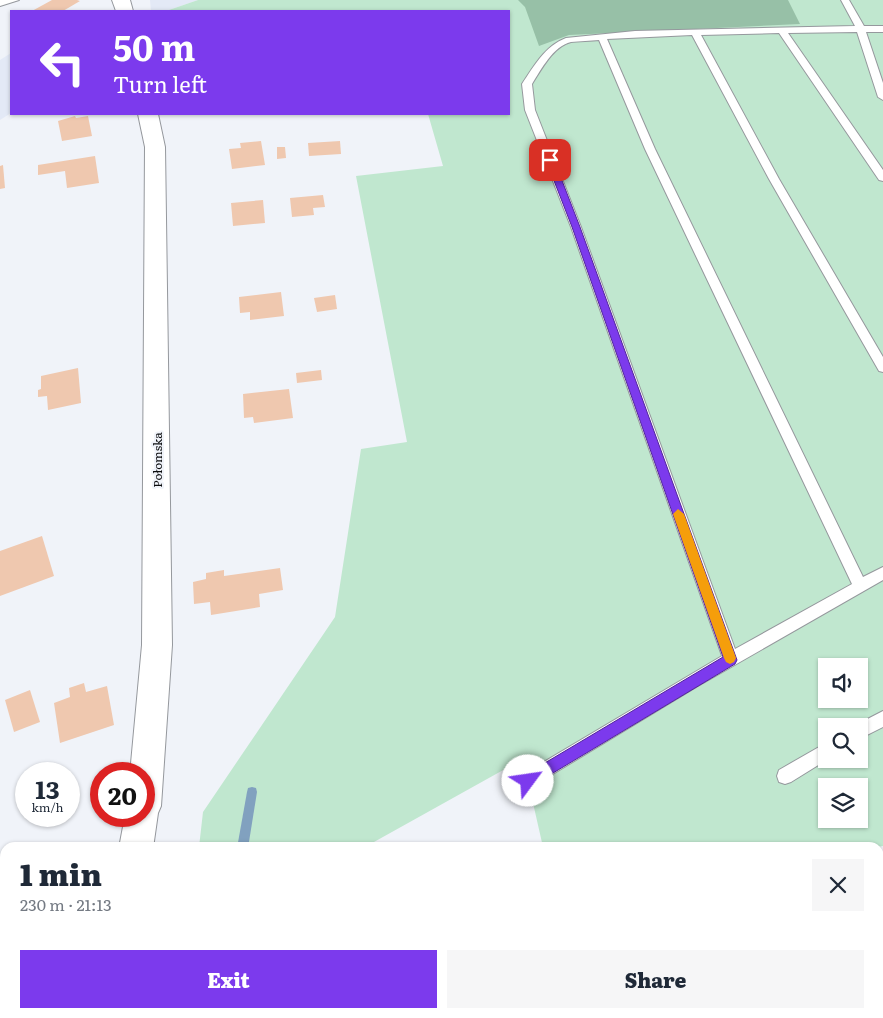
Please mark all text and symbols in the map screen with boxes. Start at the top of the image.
text: 50 m [113,20,196,72]
icon: left [30,30,95,95]
text: Turn left [113,67,207,100]
pin [529,139,571,181]
icon: arrive [536,146,564,174]
street label: Połomska [148,432,166,488]
map controls [818,658,868,828]
button: sound [818,658,868,708]
button: search [818,718,868,768]
position arrow [501,754,553,806]
speed limit sign: 20 [90,762,155,827]
text: 13 [35,770,60,807]
button: layers [818,778,868,828]
text: km/h [32,798,63,816]
text: 1 min [20,851,102,895]
button: close [812,859,864,911]
text: 230 m · 21:13 [20,892,112,916]
button: Exit [20,950,437,1008]
button: Share [447,950,864,1008]

